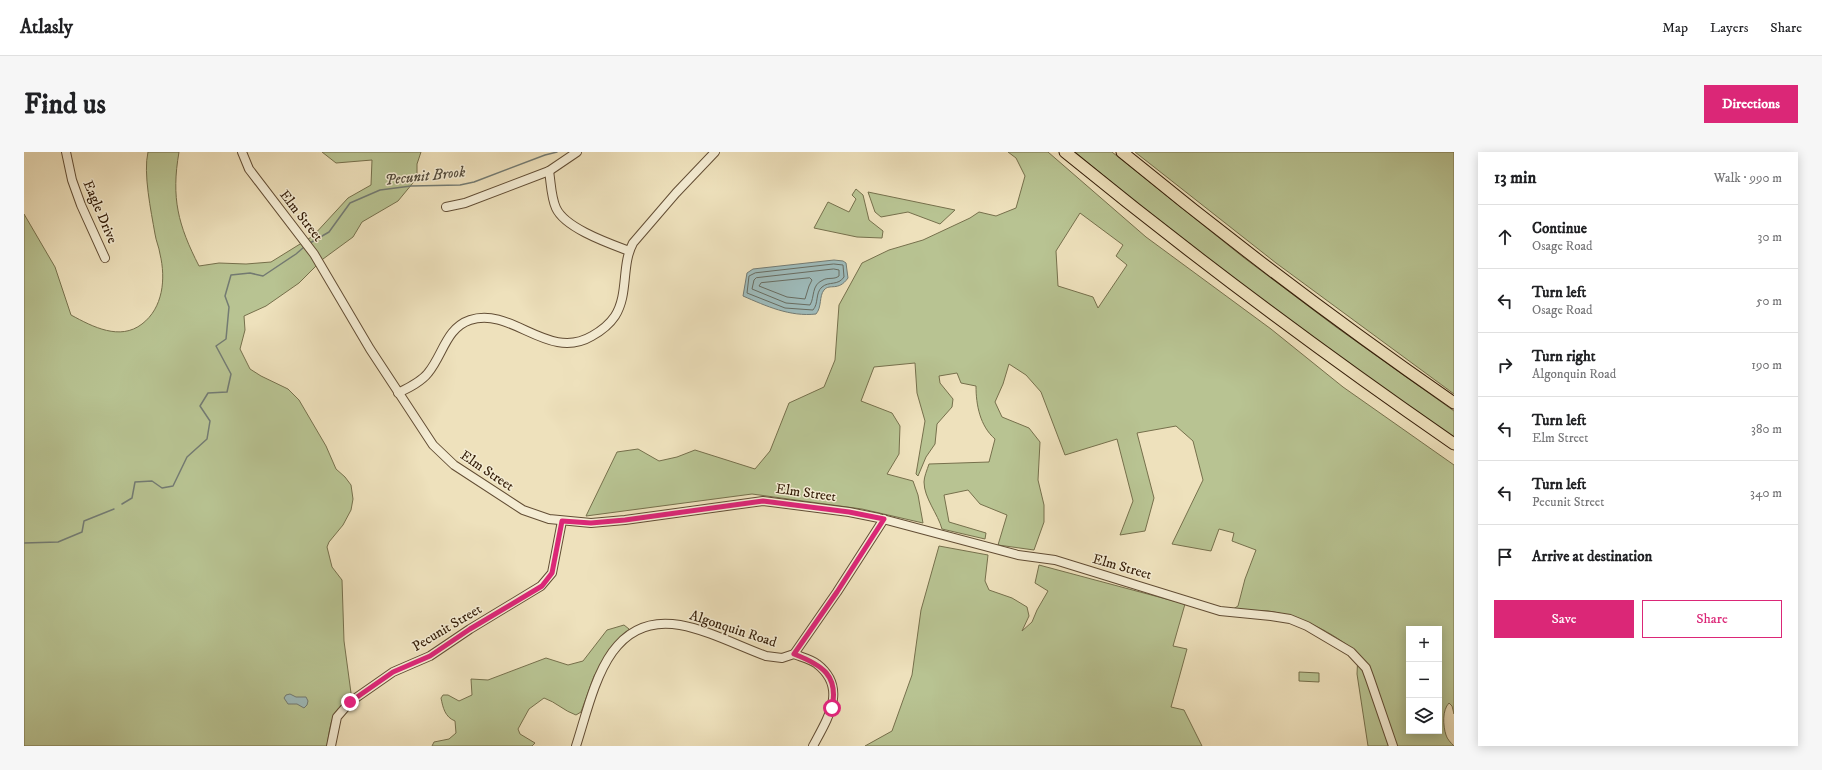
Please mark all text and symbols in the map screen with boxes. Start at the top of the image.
text: Atlasly [20,16,73,39]
text: Map [1662,19,1688,37]
text: Layers [1710,19,1748,37]
text: Share [1770,19,1802,37]
button: Directions [1704,85,1798,123]
text: Find us [24,87,106,122]
water label: Pecunit Brook [384,162,467,190]
text: 13 min [1494,167,1536,189]
text: Walk · 990 m [1714,170,1782,186]
street label: Eagle Drive [79,178,121,246]
street label: Elm Street [275,187,327,246]
text: Continue [1532,219,1587,238]
icon: ahead [1494,226,1516,248]
text: 30 m [1758,229,1782,245]
text: Osage Road [1532,238,1593,254]
text: Turn left [1532,283,1586,302]
icon: left [1494,290,1516,312]
text: 50 m [1756,293,1782,309]
text: Osage Road [1532,302,1593,318]
text: Turn right [1532,347,1595,366]
icon: right [1494,354,1516,376]
text: 190 m [1751,357,1782,373]
text: Algonquin Road [1532,366,1616,382]
text: Turn left [1532,411,1586,430]
icon: left [1494,418,1516,440]
text: 380 m [1751,421,1782,437]
text: Elm Street [1532,430,1588,446]
street label: Elm Street [457,447,518,496]
text: Turn left [1532,475,1586,494]
street label: Elm Street [775,480,838,506]
icon: left [1494,482,1516,504]
text: 340 m [1750,485,1782,501]
text: Pecunit Street [1532,494,1604,510]
icon: arrive [1494,546,1516,568]
text: Arrive at destination [1532,547,1652,566]
street label: Elm Street [1090,550,1154,584]
street label: Pecunit Street [409,600,485,656]
button: Save [1494,600,1634,638]
button: Share [1642,600,1782,638]
street label: Algonquin Road [687,606,779,652]
map controls [1406,626,1442,734]
button: + [1406,626,1442,662]
button: − [1406,662,1442,698]
route end [341,693,359,711]
button: layers [1406,698,1442,734]
route start [823,699,841,717]

